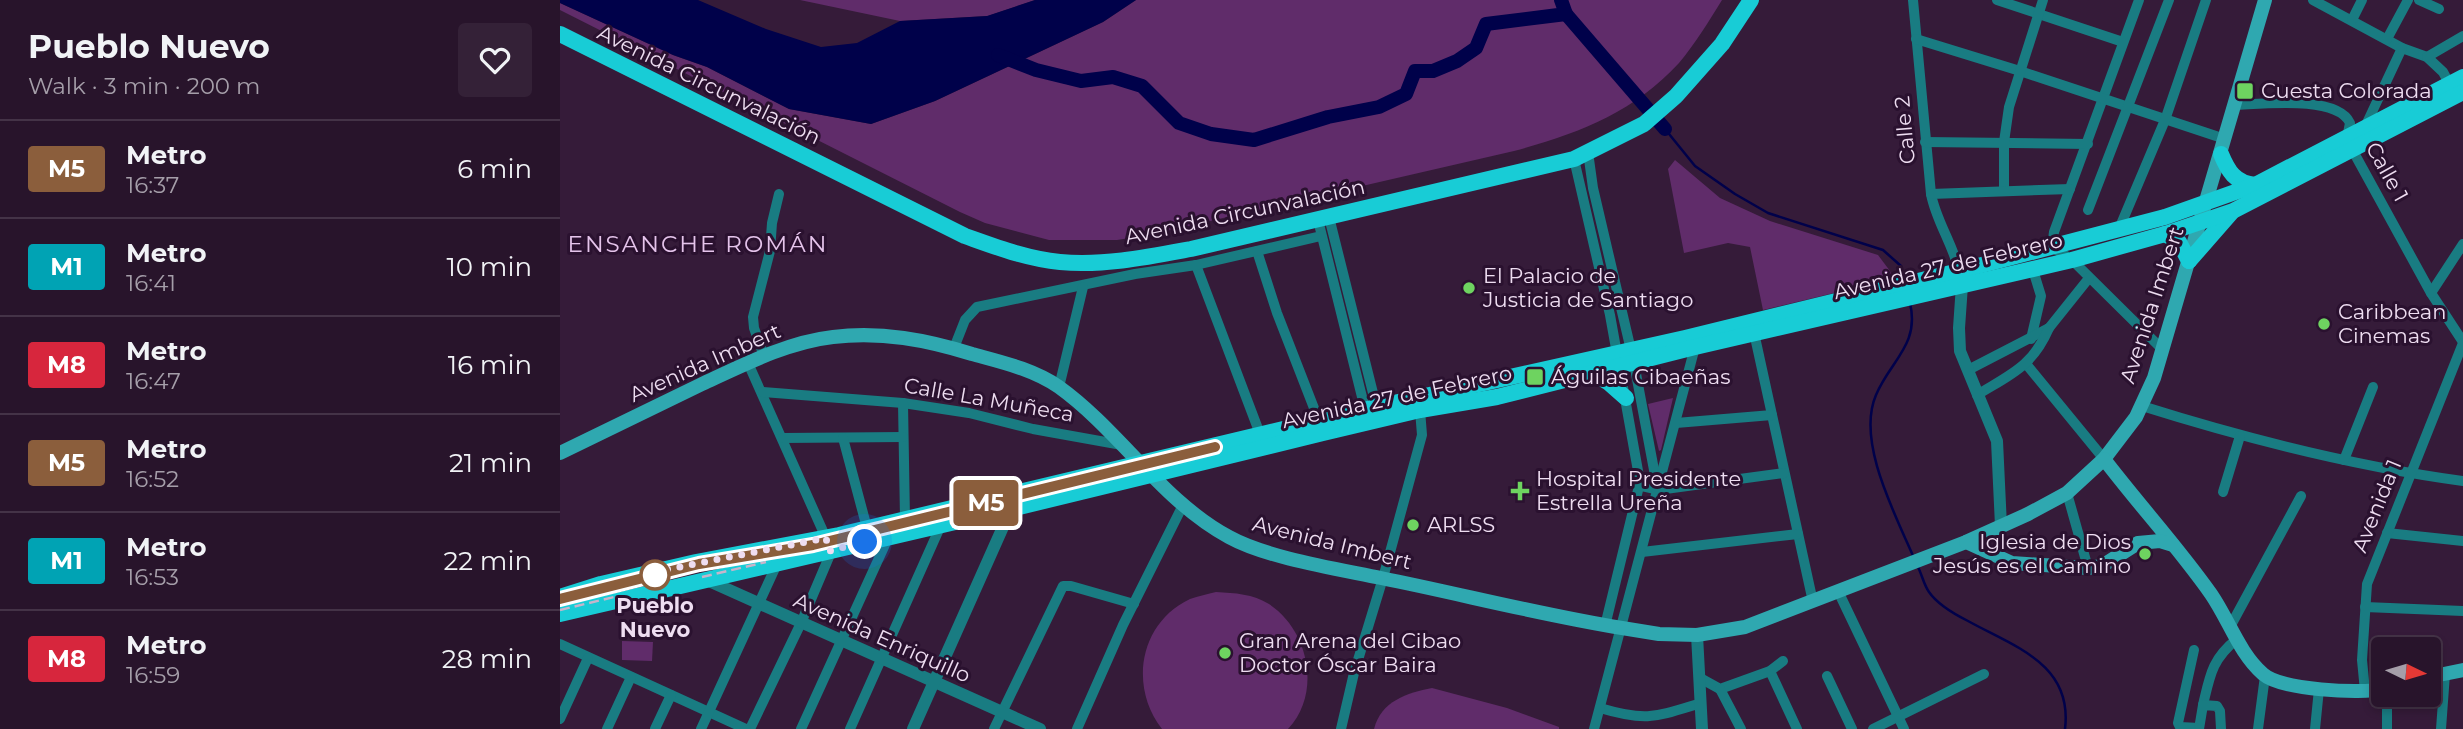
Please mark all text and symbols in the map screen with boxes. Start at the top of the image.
street label: Avenida Circunvalación [594,20,825,149]
button: heart [458,23,532,97]
text: Pueblo Nuevo [28,26,270,66]
text: Walk · 3 min · 200 m [28,72,261,100]
place label: Cuesta Colorada [2261,78,2432,103]
marker: Cuesta Colorada [2235,81,2255,101]
street label: Calle 2 [1889,95,1920,165]
street label: Calle 1 [2361,138,2414,206]
text: Metro [126,139,207,171]
text: 6 min [457,153,532,185]
text: M5 [48,154,85,183]
text: 16:37 [126,171,179,199]
street label: Avenida Circunvalación [1123,174,1367,249]
street label: Avenida Imbert [2114,223,2189,386]
street label: Avenida 27 de Febrero [1831,227,2065,304]
district label: ENSANCHE ROMÁN [568,230,828,258]
text: Metro [126,237,207,269]
text: 10 min [446,251,532,283]
text: M1 [50,252,83,281]
place label: El Palacio de Justicia de Santiago [1482,263,1693,312]
text: 16:41 [126,269,176,297]
marker: El Palacio de Justicia de Santiago [1461,280,1477,296]
place label: Caribbean Cinemas [2338,299,2446,348]
marker: Caribbean Cinemas [2316,316,2332,332]
street label: Avenida Imbert [625,318,784,407]
text: Metro [126,335,207,367]
text: 16 min [448,349,532,381]
text: M8 [47,350,86,379]
street label: Avenida 27 de Febrero [1280,360,1514,433]
place label: Águilas Cibaeñas [1551,364,1731,389]
text: 16:47 [126,367,181,395]
marker: Águilas Cibaeñas [1525,367,1545,387]
street label: Calle La Muñeca [902,372,1076,427]
text: Metro [126,433,207,465]
text: 21 min [449,447,532,479]
text: M5 [48,448,85,477]
street label: Avenida 1 [2347,456,2406,556]
text: 16:52 [126,465,179,493]
place label: Hospital Presidente Estrella Ureña [1536,466,1741,515]
line badge: M5 [954,480,1018,526]
marker: Hospital Presidente Estrella Ureña [1510,481,1530,501]
text: M5 [967,488,1005,517]
street label: Avenida Imbert [1250,511,1414,574]
place label: ARLSS [1427,512,1495,537]
marker: ARLSS [1405,517,1421,533]
your location [847,524,882,559]
place label: Iglesia de Dios Jesús es el Camino [1932,529,2131,578]
text: Metro [126,531,207,563]
text: 22 min [443,545,532,577]
text: M1 [50,546,83,575]
marker: Iglesia de Dios Jesús es el Camino [2137,546,2153,562]
marker: Pueblo Nuevo [640,560,670,590]
text: 16:53 [126,563,179,591]
street label: Avenida Enriquillo [790,587,974,688]
place label: Pueblo Nuevo [616,593,694,642]
place label: Gran Arena del Cibao Doctor Óscar Baira [1239,628,1461,677]
text: Metro [126,629,207,661]
north arrow [2371,637,2441,707]
map controls [2371,637,2441,707]
text: 28 min [442,643,532,675]
text: M8 [47,644,86,673]
marker: Gran Arena del Cibao Doctor Óscar Baira [1217,645,1233,661]
text: 16:59 [126,661,180,689]

